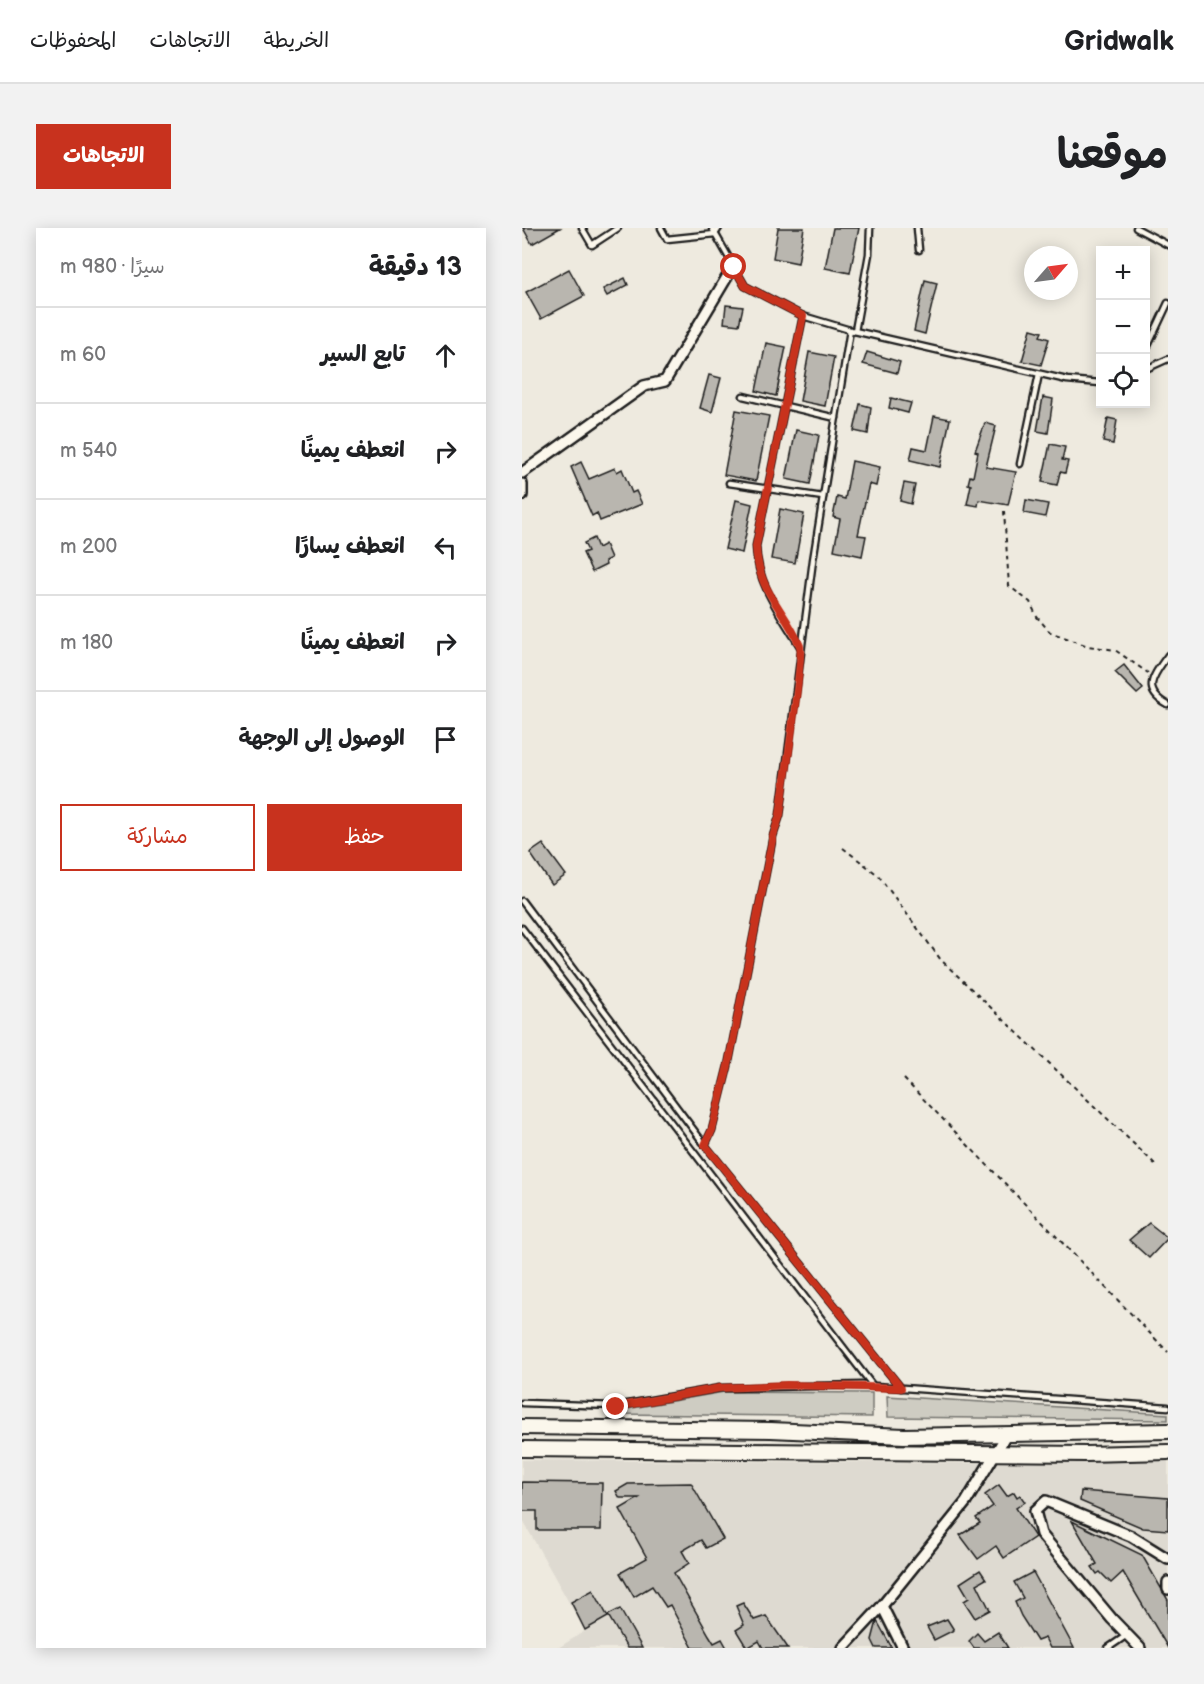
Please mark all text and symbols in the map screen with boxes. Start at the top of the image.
text: Gridwalk [1064,25,1174,58]
text: المحفوظات [30,28,116,53]
text: الاتجاهات [149,28,231,53]
text: الخريطة [264,28,329,53]
button: الاتجاهات [36,124,171,189]
text: موقعنا [1057,130,1168,181]
north arrow [1024,246,1078,300]
map controls [1096,246,1150,408]
button: + [1096,246,1150,300]
text: 13 دقيقة [369,252,462,283]
route start [720,253,746,279]
text: سيرًا · 980 m [60,255,165,279]
button: − [1096,300,1150,354]
icon: ahead [429,339,462,372]
text: تابع السير [321,341,405,368]
text: 60 m [60,343,106,367]
button: locate [1096,354,1150,408]
icon: right [429,435,462,468]
text: انعطف يمينًا [301,437,405,464]
text: 540 m [60,439,117,463]
icon: left [429,531,462,564]
text: انعطف يسارًا [295,533,405,560]
text: 200 m [60,535,117,559]
icon: right [429,627,462,660]
text: انعطف يمينًا [301,629,405,656]
text: 180 m [60,631,113,655]
icon: arrive [429,723,462,756]
text: الوصول إلى الوجهة [238,725,405,752]
button: مشاركة [60,804,255,871]
button: حفظ [267,804,462,871]
route end [602,1393,628,1419]

